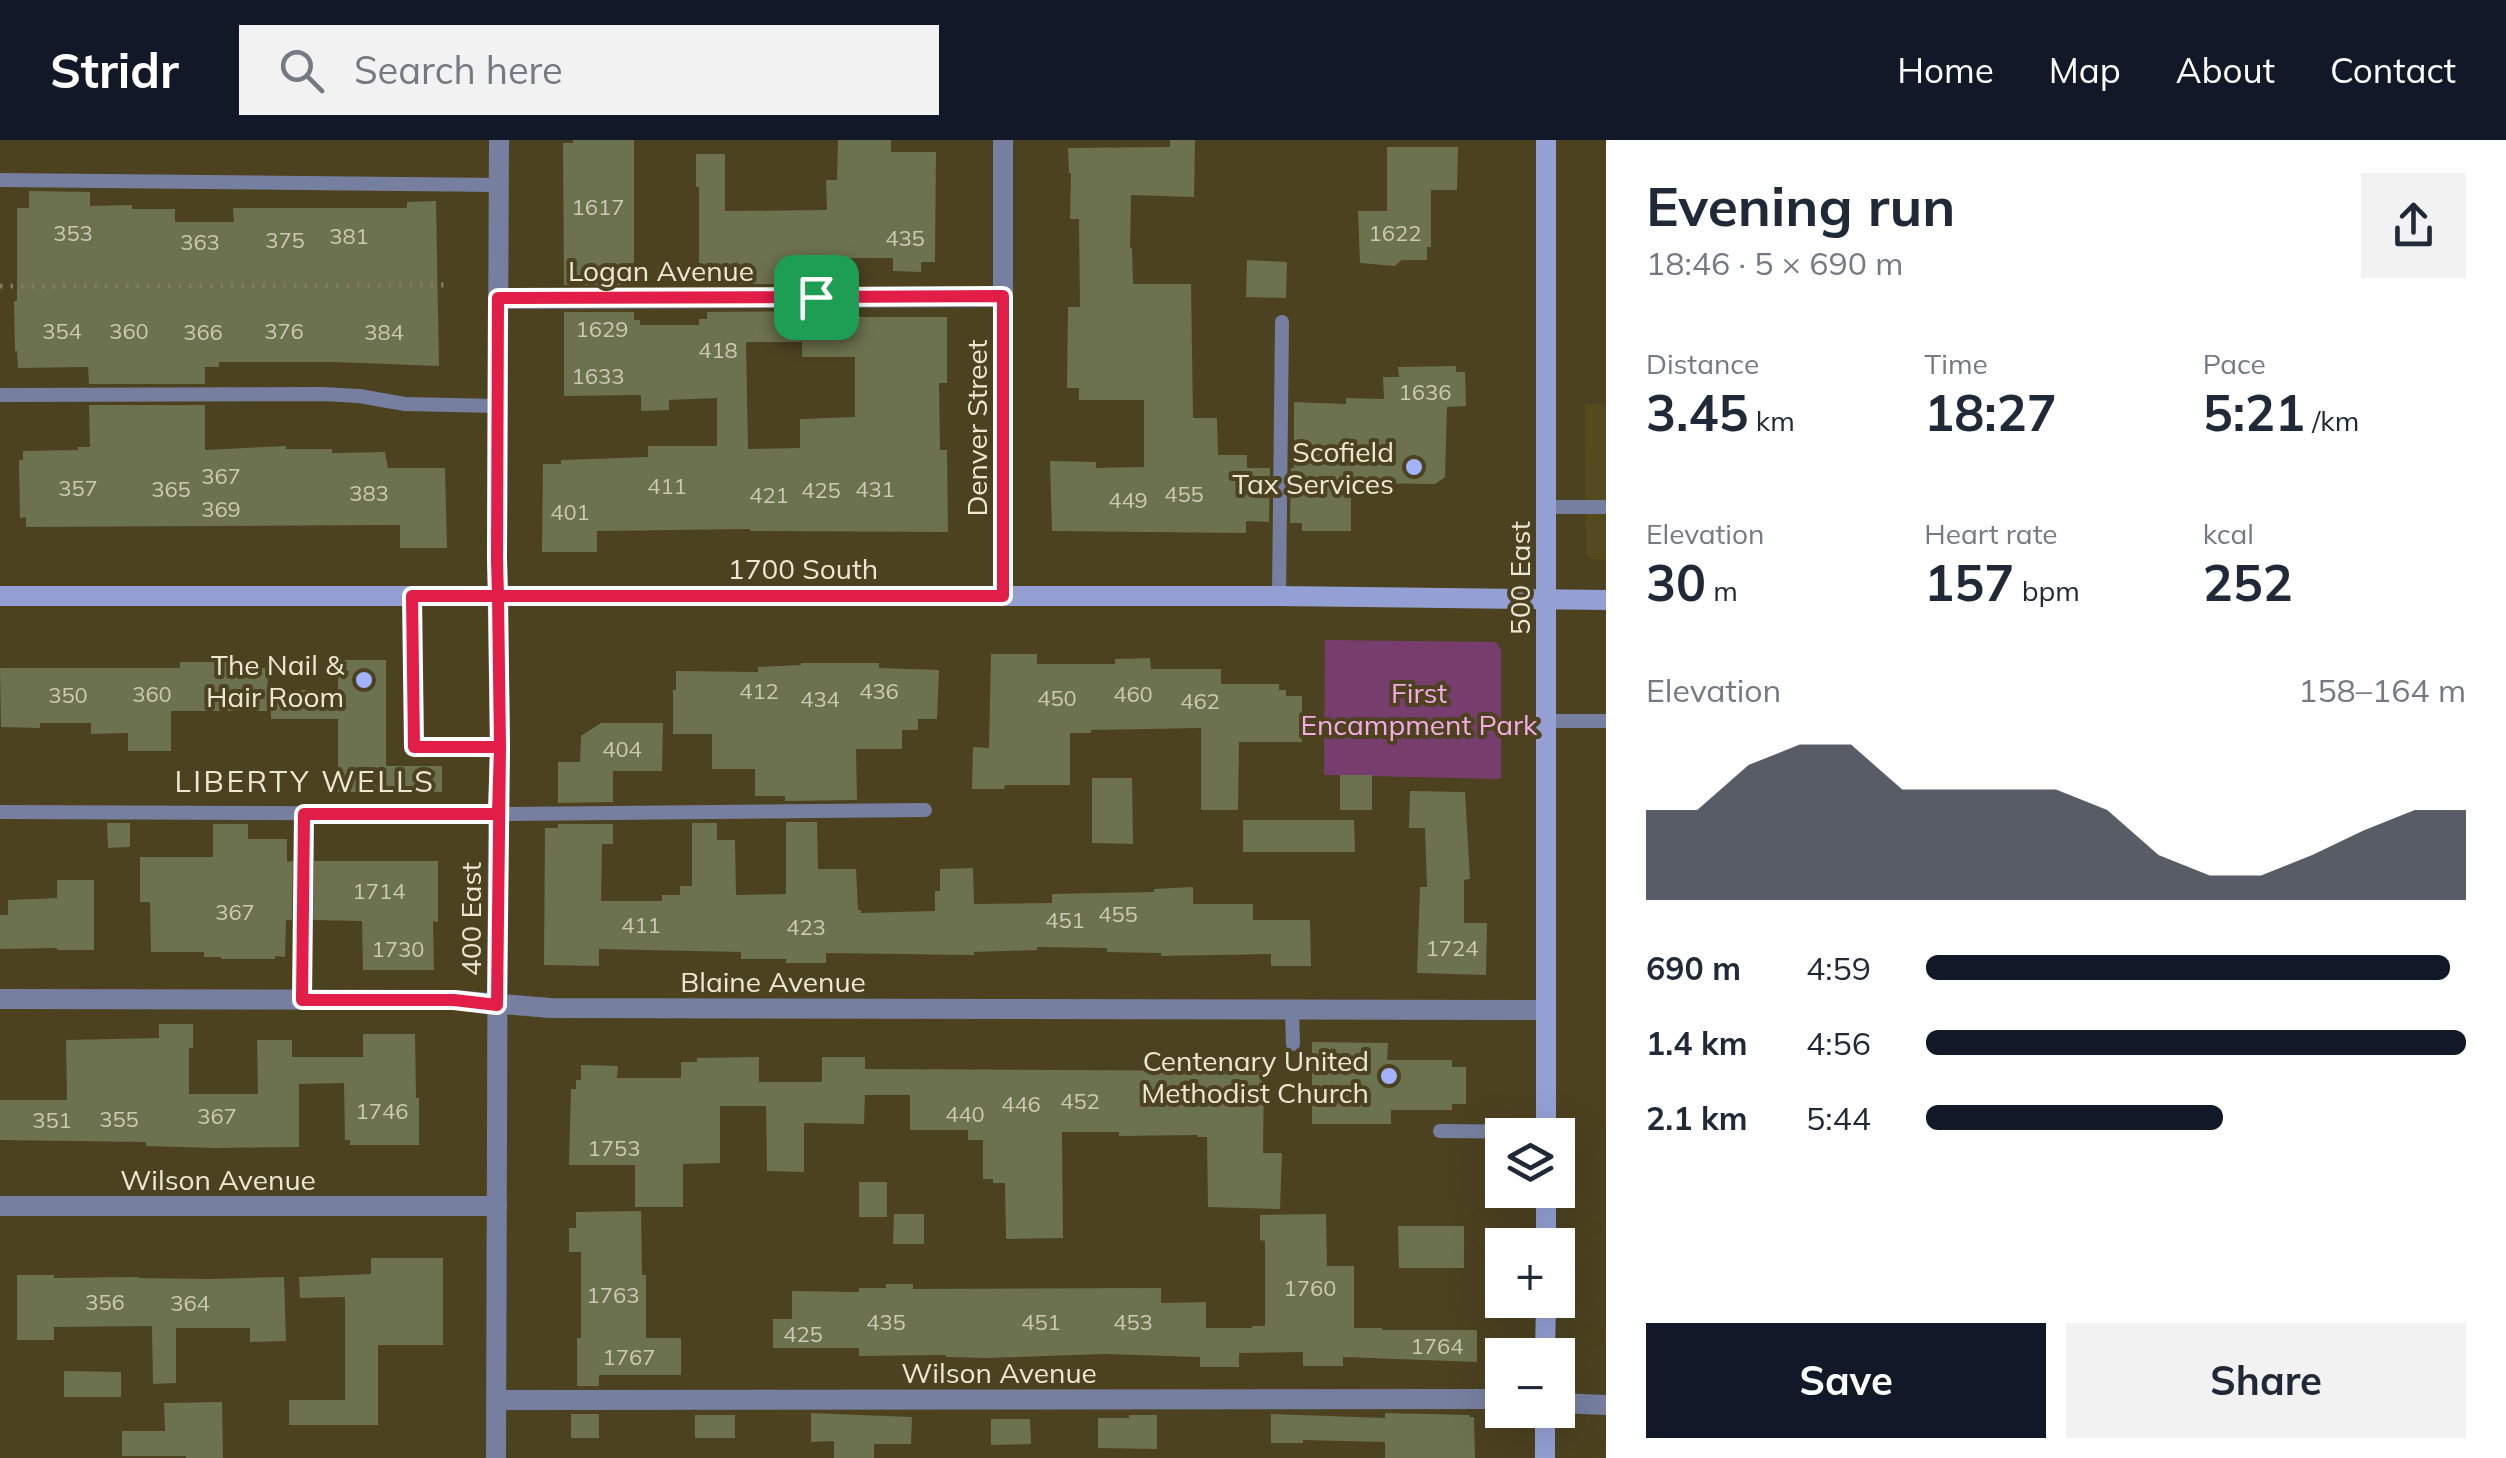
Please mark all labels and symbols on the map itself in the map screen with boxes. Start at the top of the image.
house number: 1617 [572,193,624,221]
house number: 353 [53,219,93,247]
house number: 1622 [1369,219,1421,247]
house number: 381 [329,222,369,250]
house number: 435 [885,224,925,252]
house number: 375 [265,226,305,254]
house number: 363 [180,228,220,256]
street label: Logan Avenue [568,253,754,288]
pin [774,255,859,340]
house number: 1629 [576,315,628,343]
house number: 354 [42,317,82,345]
house number: 360 [109,317,149,345]
house number: 376 [264,317,304,345]
house number: 366 [183,318,223,346]
house number: 384 [364,318,404,346]
house number: 418 [698,336,738,364]
street label: Denver Street [959,339,994,517]
house number: 1633 [572,362,624,390]
house number: 1636 [1399,378,1451,406]
place label: Scofield Tax Services [1232,434,1394,501]
marker: Scofield Tax Services [1403,456,1425,478]
house number: 367 [201,462,241,490]
house number: 411 [647,472,687,500]
house number: 357 [58,474,98,502]
house number: 365 [151,475,191,503]
house number: 431 [855,475,895,503]
house number: 425 [801,476,841,504]
house number: 383 [349,479,389,507]
house number: 455 [1164,480,1204,508]
house number: 421 [749,481,789,509]
house number: 449 [1108,486,1148,514]
house number: 369 [201,495,241,523]
house number: 401 [550,498,590,526]
street label: 500 East [1502,521,1537,635]
street label: 1700 South [728,551,878,586]
place label: The Nail & Hair Room [206,647,345,714]
marker: The Nail & Hair Room [353,669,375,691]
park label: First Encampment Park [1300,675,1538,742]
house number: 412 [739,677,779,705]
house number: 436 [859,677,899,705]
house number: 360 [132,680,172,708]
house number: 460 [1113,680,1153,708]
house number: 350 [48,681,88,709]
house number: 450 [1037,684,1077,712]
house number: 434 [800,685,840,713]
house number: 462 [1180,687,1220,715]
house number: 404 [602,735,642,763]
district label: LIBERTY WELLS [174,762,436,800]
street label: 400 East [453,862,488,976]
house number: 1714 [353,877,405,905]
house number: 367 [215,898,255,926]
house number: 455 [1098,900,1138,928]
house number: 451 [1045,906,1085,934]
house number: 411 [621,911,661,939]
house number: 423 [786,913,826,941]
house number: 1724 [1426,934,1478,962]
house number: 1730 [372,935,424,963]
street label: Blaine Avenue [680,964,866,999]
place label: Centenary United Methodist Church [1141,1043,1369,1110]
marker: Centenary United Methodist Church [1378,1065,1400,1087]
house number: 452 [1060,1087,1100,1115]
house number: 446 [1001,1090,1041,1118]
house number: 1746 [356,1097,408,1125]
house number: 440 [945,1100,985,1128]
house number: 367 [197,1102,237,1130]
house number: 355 [99,1105,139,1133]
house number: 351 [32,1106,72,1134]
house number: 1753 [588,1134,640,1162]
street label: Wilson Avenue [120,1162,316,1197]
house number: 1760 [1284,1274,1336,1302]
house number: 1763 [587,1281,639,1309]
house number: 356 [85,1288,125,1316]
house number: 364 [170,1289,210,1317]
house number: 435 [866,1308,906,1336]
house number: 451 [1021,1308,1061,1336]
house number: 453 [1113,1308,1153,1336]
house number: 425 [783,1320,823,1348]
house number: 1764 [1411,1332,1463,1360]
house number: 1767 [603,1343,655,1371]
street label: Wilson Avenue [901,1355,1097,1390]

